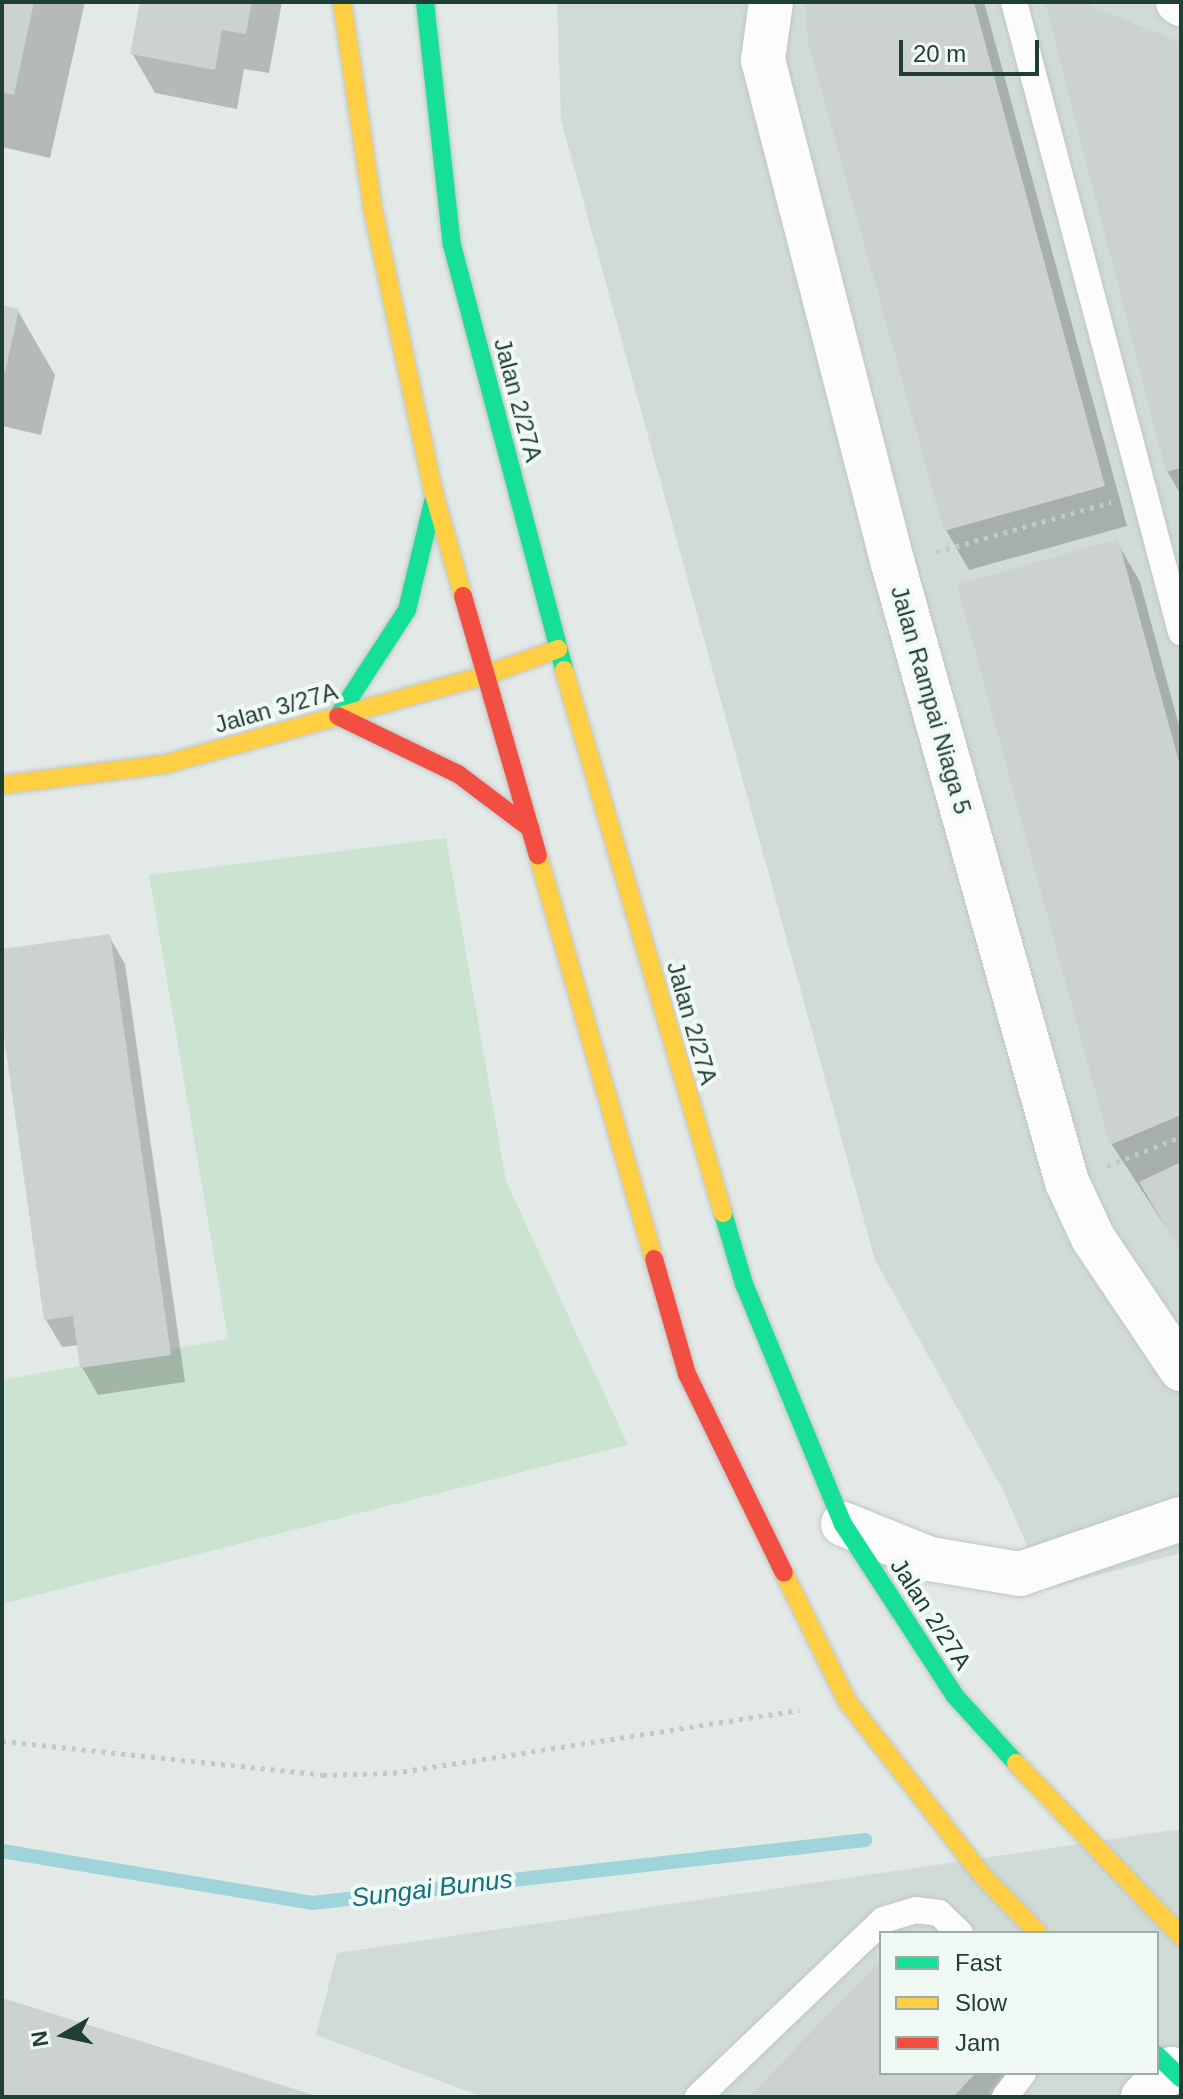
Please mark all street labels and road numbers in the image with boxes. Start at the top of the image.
street label: Jalan 2/27A [488,335,548,465]
street label: Jalan Rampai Niaga 5 [885,583,977,817]
street label: Jalan 3/27A [211,677,341,739]
street label: Jalan 2/27A [661,958,723,1088]
street label: Jalan 2/27A [884,1553,978,1675]

